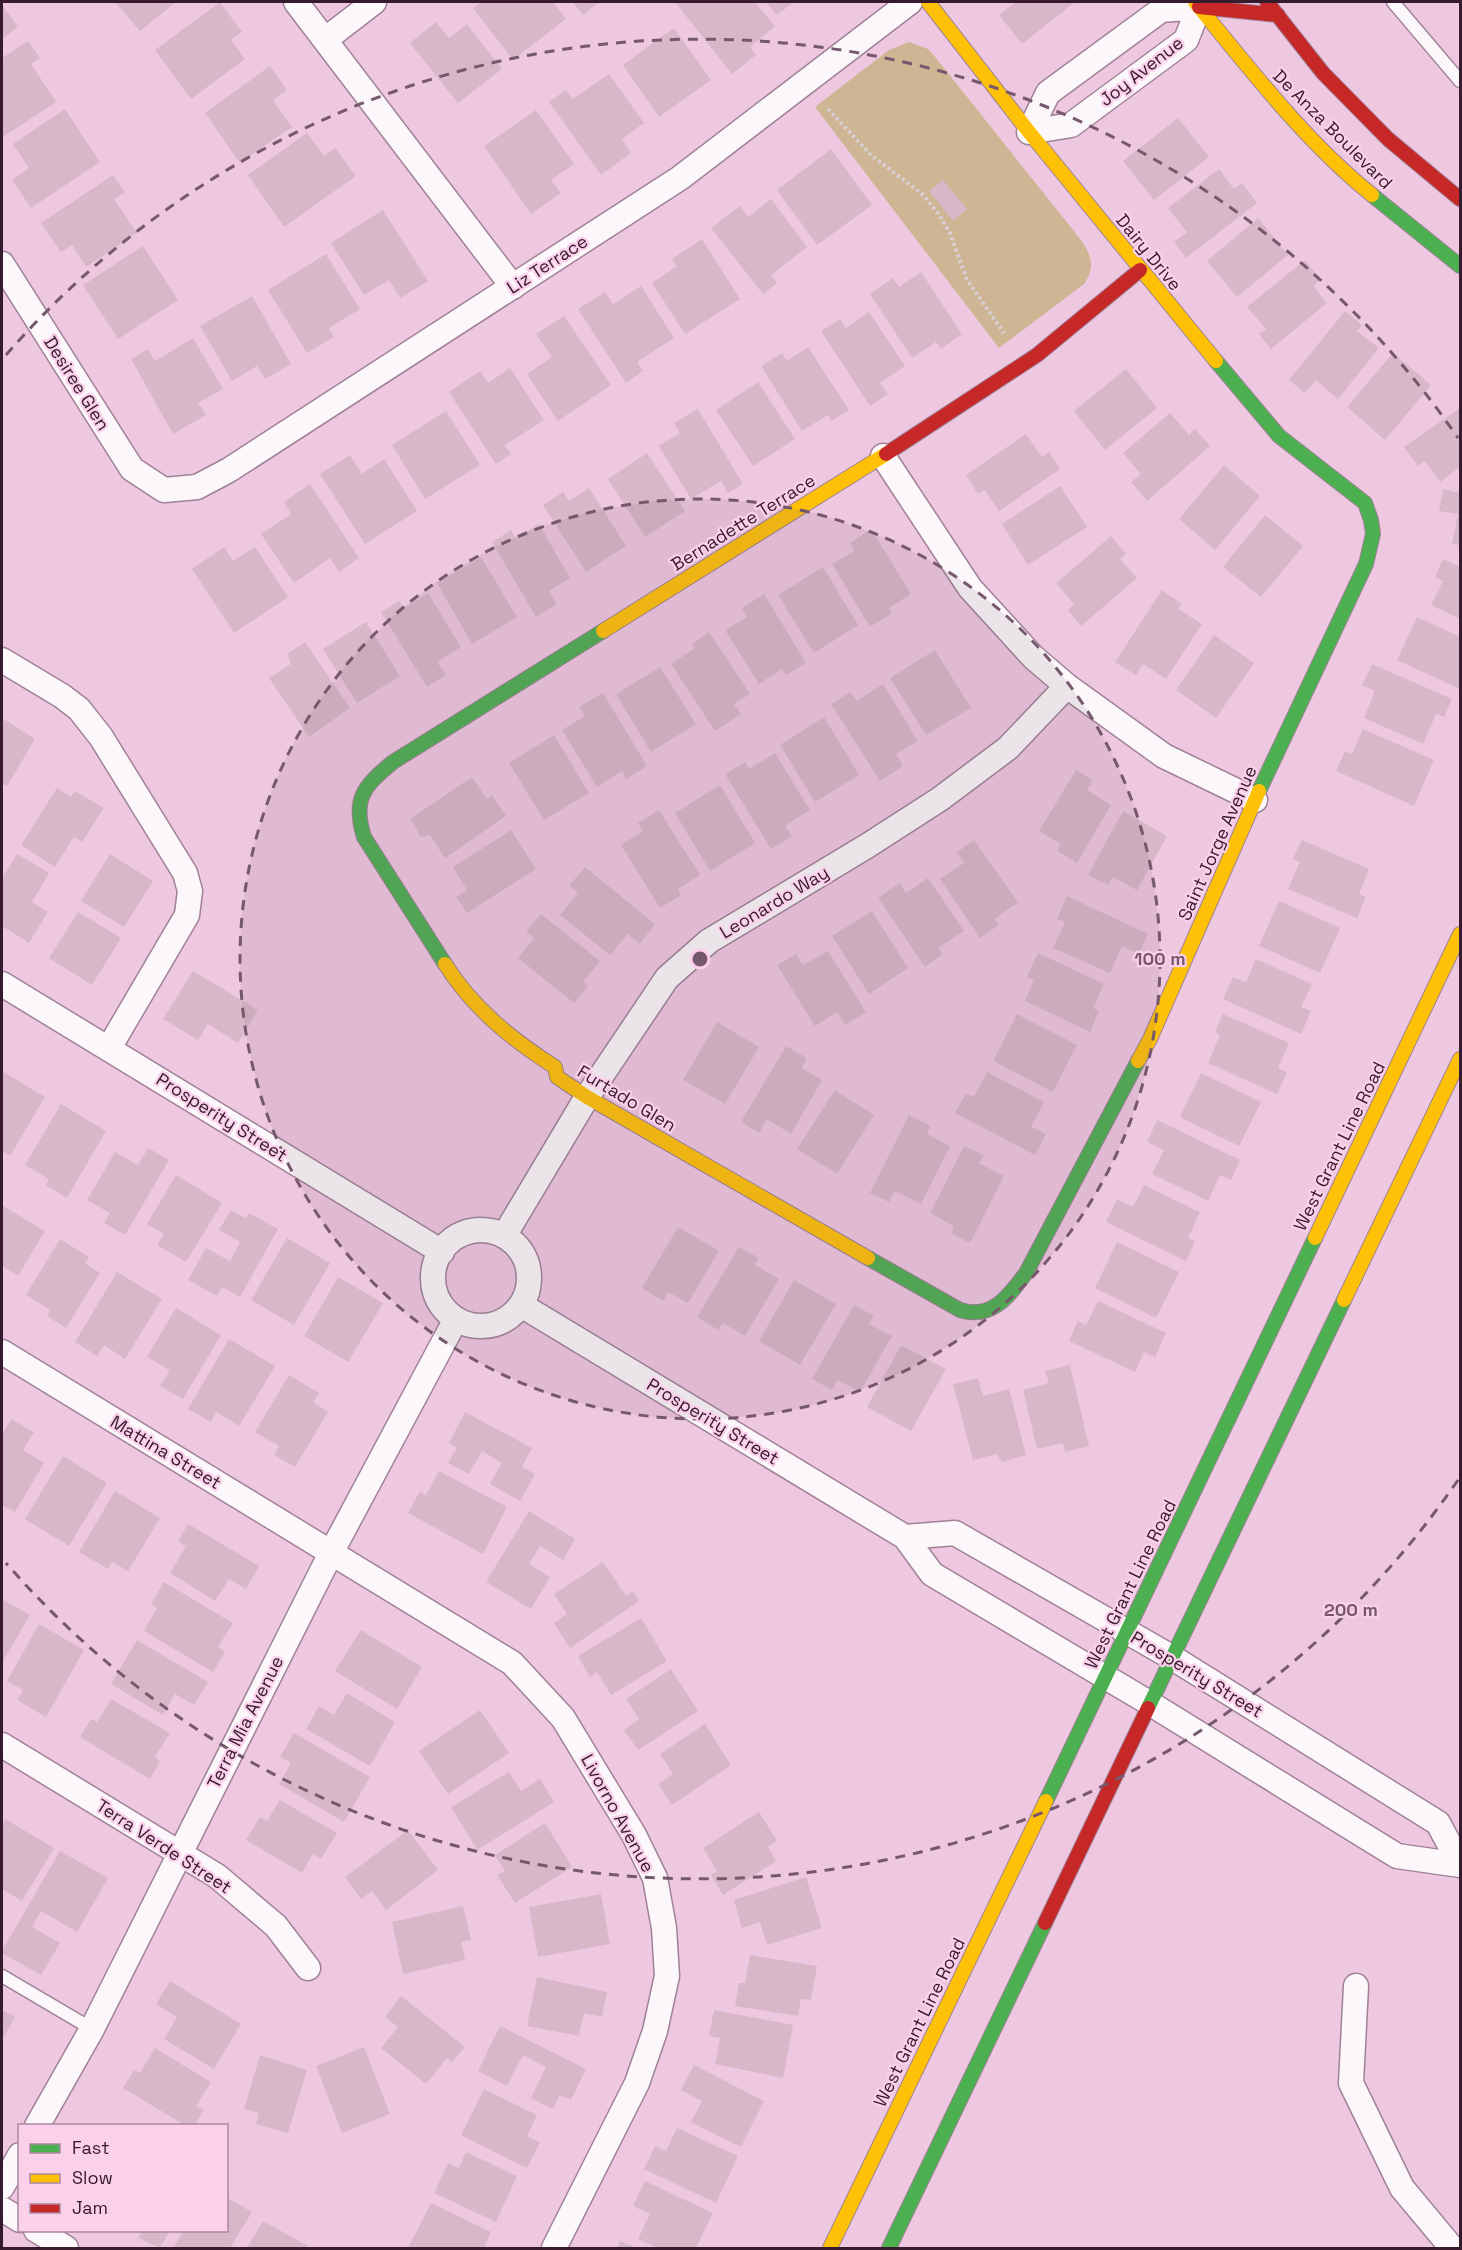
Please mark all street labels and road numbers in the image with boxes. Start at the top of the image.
street label: Joy Avenue [1094,31,1188,111]
street label: De Anza Boulevard [1268,64,1398,194]
street label: Dairy Drive [1111,209,1187,295]
street label: Liz Terrace [502,229,592,299]
street label: Desiree Glen [39,332,115,434]
street label: Bernadette Terrace [667,468,819,576]
street label: Saint Jorge Avenue [1172,762,1262,924]
street label: Leonardo Way [715,860,833,944]
street label: West Grant Line Road [1288,1058,1390,1234]
street label: Furtado Glen [573,1060,681,1136]
street label: Prosperity Street [152,1067,292,1167]
street label: Prosperity Street [643,1372,783,1470]
street label: Mattina Street [106,1410,226,1494]
street label: West Grant Line Road [1079,1496,1181,1672]
street label: Prosperity Street [1127,1625,1267,1723]
street label: Terra Mia Avenue [202,1652,288,1792]
street label: Livorno Avenue [576,1750,660,1876]
street label: Terra Verde Street [92,1794,236,1898]
street label: West Grant Line Road [868,1934,970,2110]

